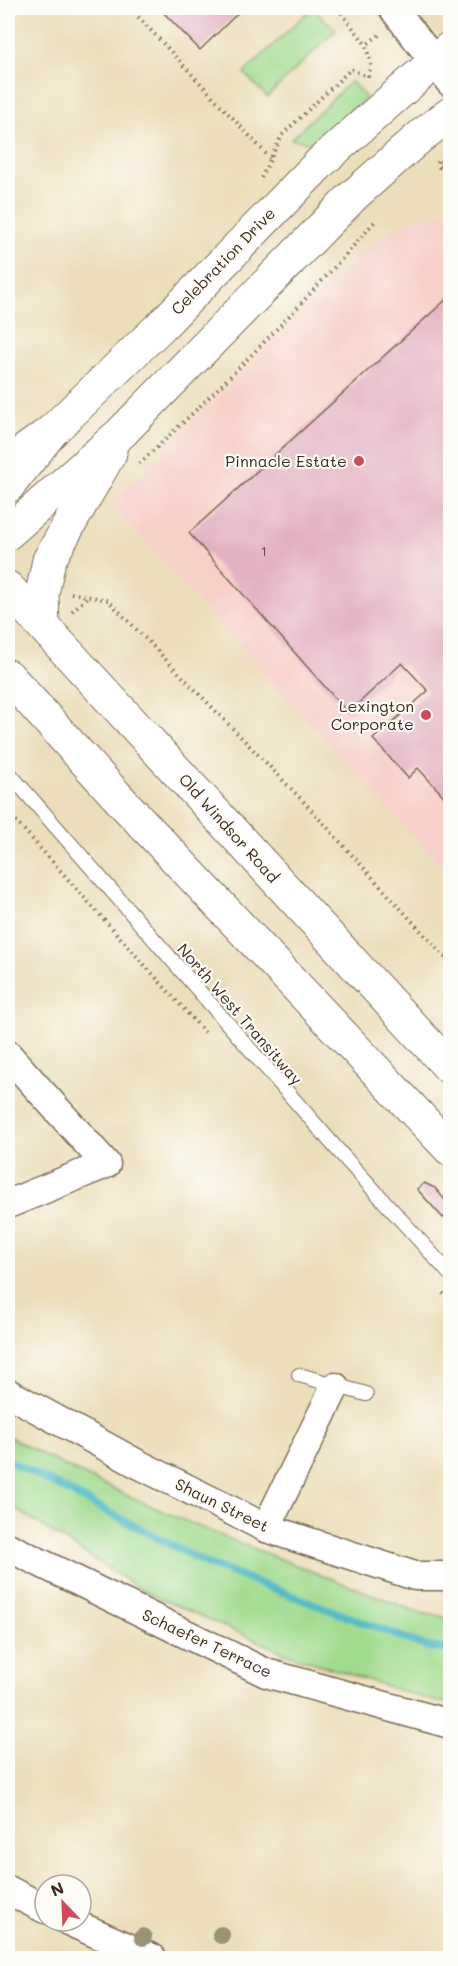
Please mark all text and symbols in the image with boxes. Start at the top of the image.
street label: Celebration Drive [166,203,279,319]
place label: Pinnacle Estate [225,450,347,471]
marker: Pinnacle Estate [352,454,366,468]
house number: 1 [261,541,267,560]
place label: Lexington Corporate [331,695,414,734]
marker: Lexington Corporate [419,708,433,722]
street label: Old Windsor Road [175,769,284,887]
street label: North West Transitway [173,939,308,1089]
street label: Shaun Street [172,1473,273,1536]
street label: Schaefer Terrace [139,1603,275,1682]
north arrow [33,1873,93,1933]
text: N [47,1877,67,1901]

